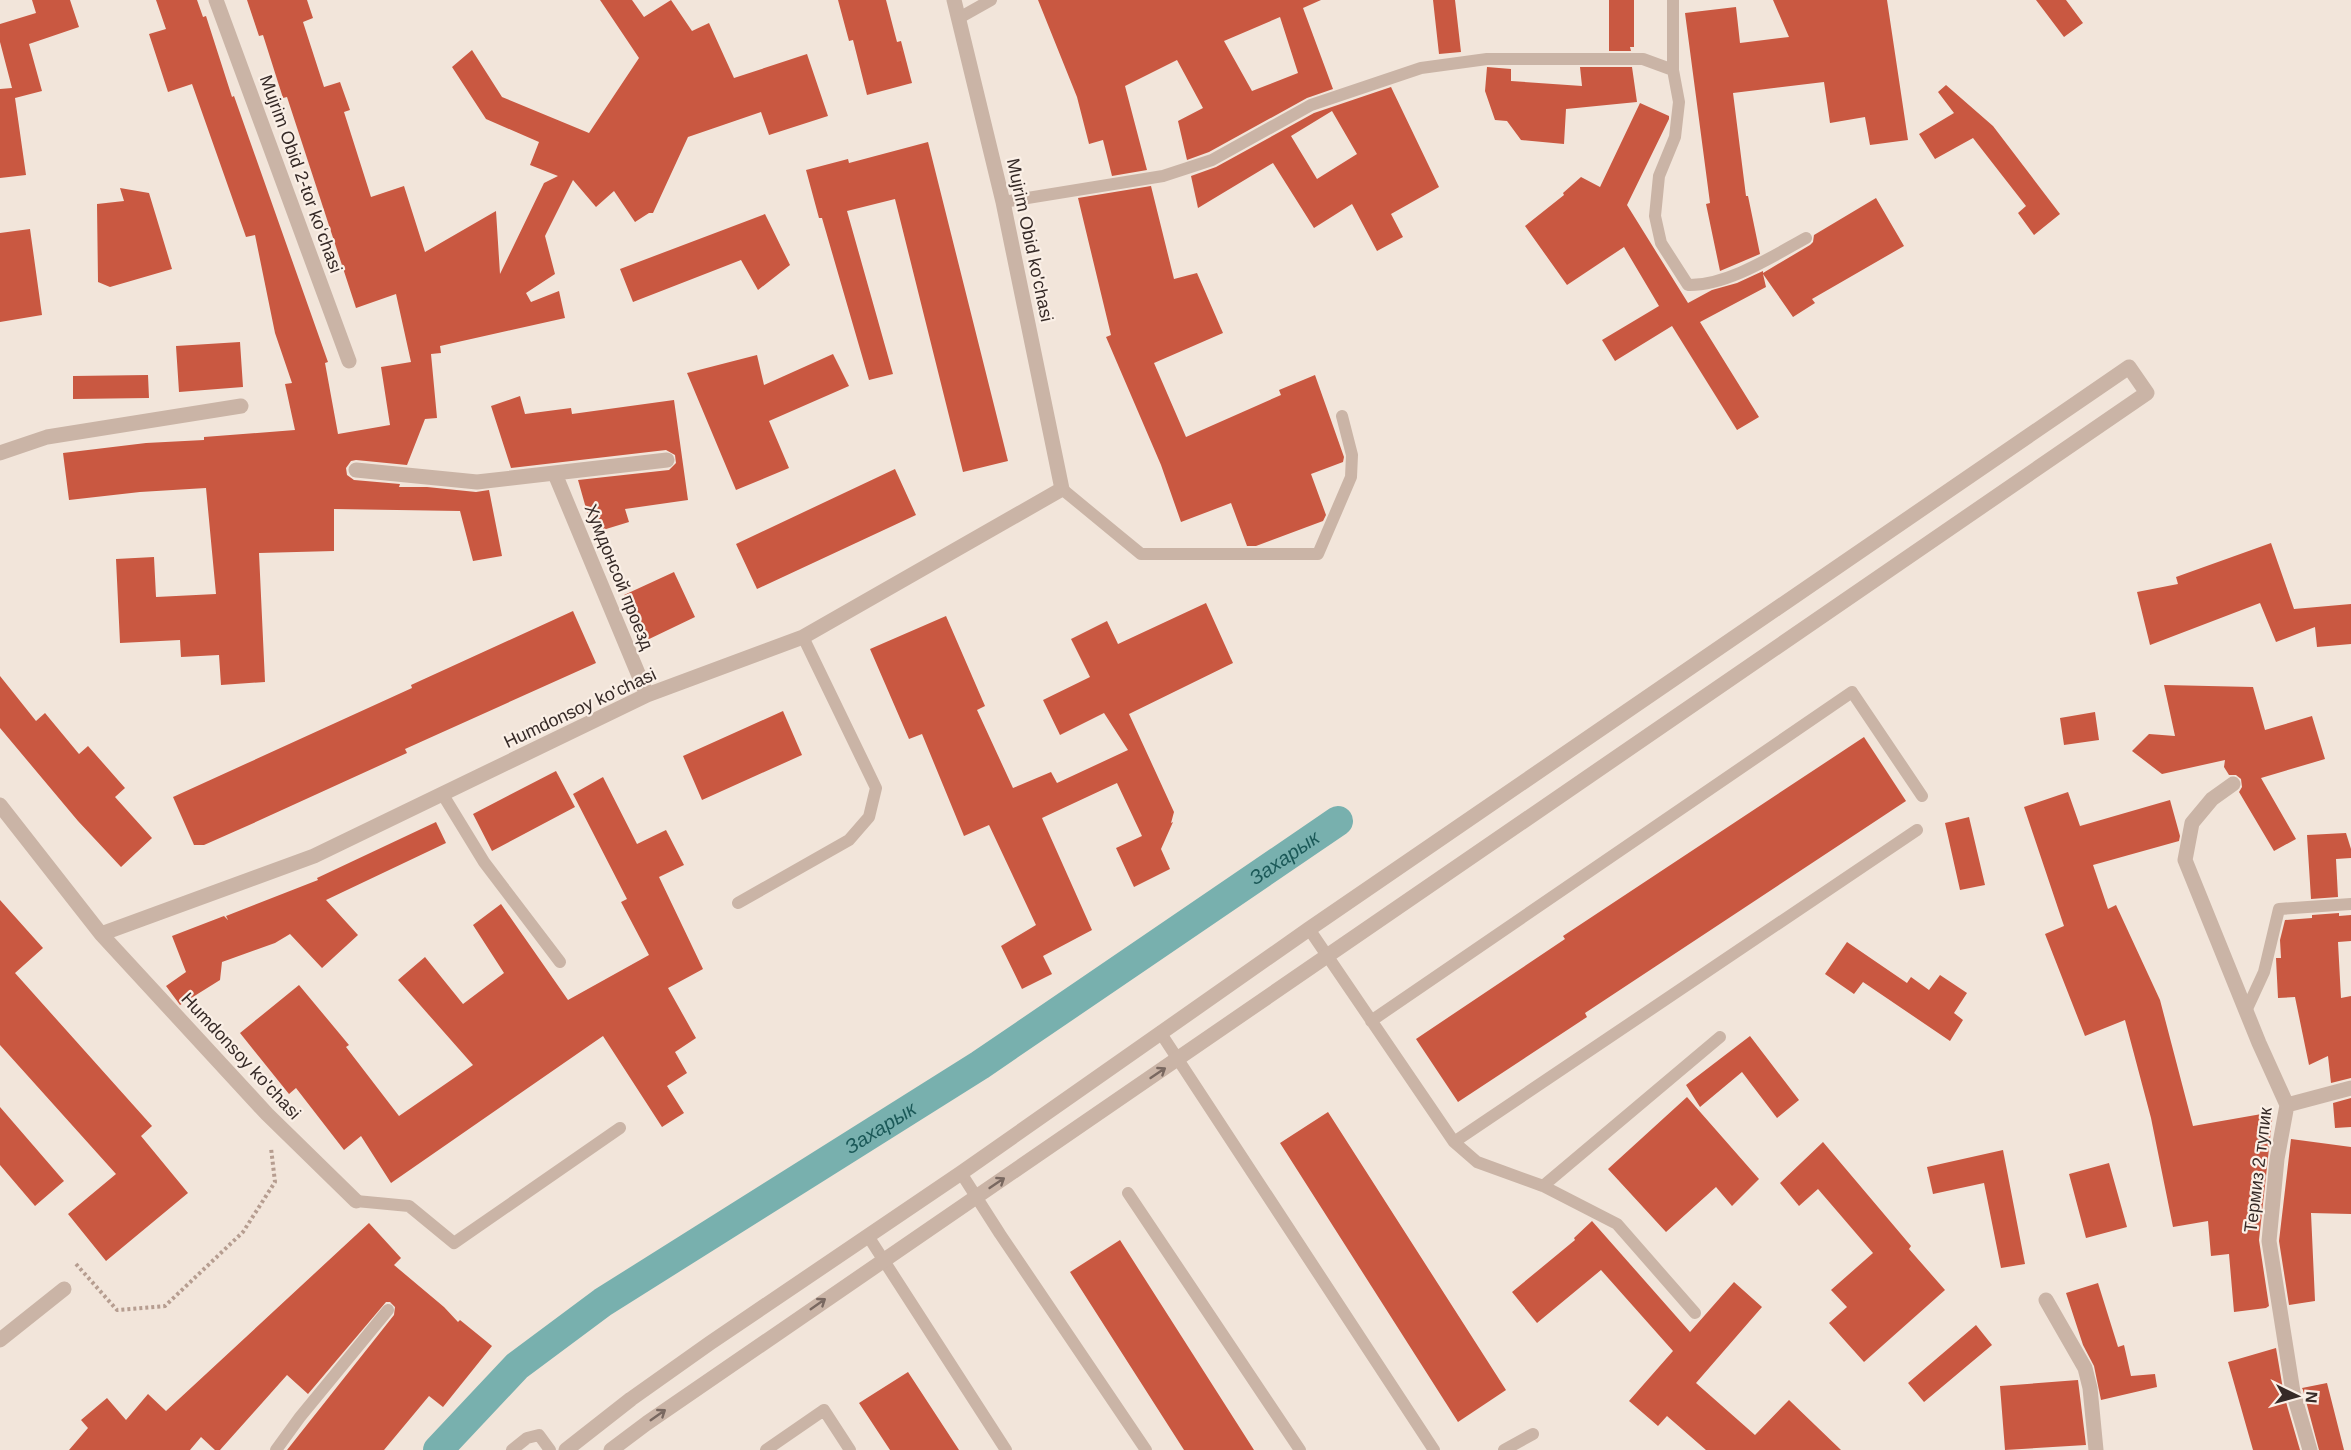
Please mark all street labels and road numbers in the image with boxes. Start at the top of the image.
street label: Mujrim Obid 2-tor koʻchasi [256,72,346,276]
street label: Mujrim Obid ko'chasi [1003,156,1057,324]
street label: Хумдонсой проезд [581,501,658,653]
street label: Humdonsoy ko'chasi [501,664,659,752]
street label: Humdonsoy ko'chasi [177,989,305,1123]
street label: Термиз 2 тупик [2240,1106,2276,1234]

